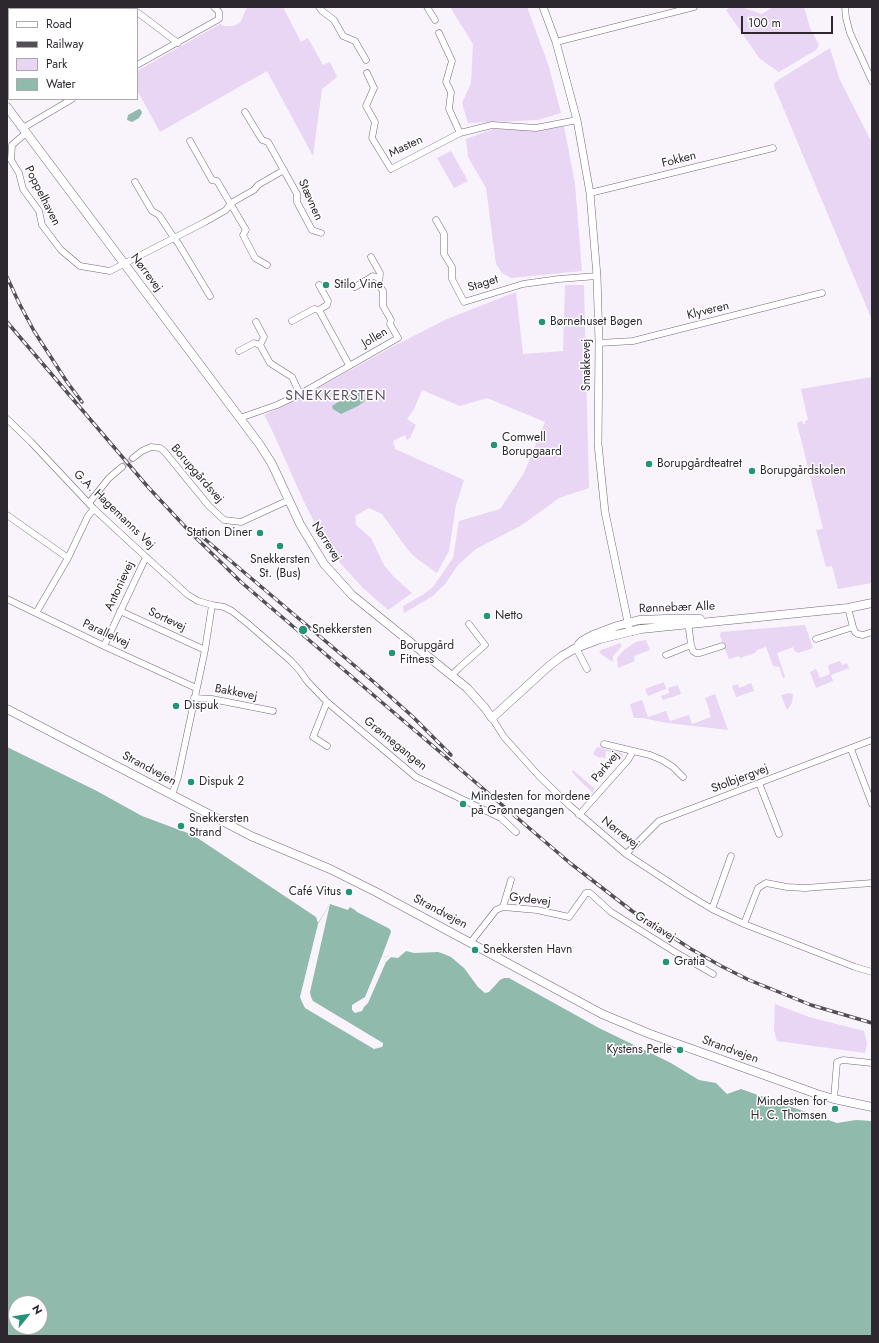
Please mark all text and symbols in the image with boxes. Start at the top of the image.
legend [8,8,138,100]
scale bar [743,8,835,34]
text: 100 m [748,14,781,32]
text: Road [46,15,72,33]
text: Railway [46,35,84,53]
text: Park [46,55,67,73]
text: Water [46,75,76,93]
street label: Masten [387,133,425,161]
street label: Fokken [660,149,698,171]
street label: Poppelhaven [21,164,63,228]
street label: Stævnen [295,177,325,223]
street label: Nørrevej [127,251,165,295]
street label: Staget [466,273,500,295]
place label: Stilo Vine [334,278,383,292]
marker: Stilo Vine [321,280,331,290]
street label: Klyveren [685,299,731,323]
place label: Børnehuset Bøgen [550,315,643,329]
marker: Børnehuset Bøgen [537,317,547,327]
street label: Jollen [360,325,390,351]
street label: Smakkevej [580,339,594,391]
district label: SNEKKERSTEN [285,389,387,405]
place label: Comwell Borupgaard [502,431,562,459]
marker: Comwell Borupgaard [489,440,499,450]
street label: Borupgårdsvej [168,442,226,506]
place label: Borupgårdteatret [657,457,742,471]
marker: Borupgårdteatret [644,459,654,469]
place label: Borupgårdskolen [760,464,846,478]
marker: Borupgårdskolen [747,466,757,476]
street label: G.A. Hagemanns Vej [70,467,158,553]
street label: Nørrevej [308,520,344,564]
place label: Station Diner [186,526,252,540]
marker: Station Diner [255,528,265,538]
marker: Snekkersten St. (Bus) [275,541,285,551]
place label: Snekkersten St. (Bus) [250,553,310,581]
street label: Antonievej [102,559,138,613]
street label: Rønnebær Alle [639,599,715,617]
street label: Sortevej [146,605,188,635]
place label: Netto [495,609,523,623]
marker: Netto [482,611,492,621]
street label: Parallelvej [80,617,132,651]
place label: Snekkersten [312,623,372,637]
marker: Snekkersten [297,624,309,636]
place label: Borupgård Fitness [400,639,454,667]
marker: Borupgård Fitness [387,648,397,658]
street label: Bakkevej [213,682,259,704]
place label: Dispuk [184,699,219,713]
marker: Dispuk [171,701,181,711]
street label: Grønnegangen [361,714,429,774]
street label: Strandvejen [119,749,179,789]
street label: Parkvej [589,749,623,785]
street label: Stolbjergvej [709,762,771,796]
place label: Dispuk 2 [199,775,244,789]
marker: Dispuk 2 [186,777,196,787]
place label: Mindesten for mordene på Grønnegangen [471,790,590,818]
marker: Mindesten for mordene på Grønnegangen [458,799,468,809]
place label: Snekkersten Strand [189,812,249,840]
street label: Nørrevej [598,814,642,852]
marker: Snekkersten Strand [176,821,186,831]
place label: Café Vitus [289,885,341,899]
marker: Café Vitus [344,887,354,897]
street label: Gydevej [508,890,552,910]
street label: Strandvejen [410,892,470,932]
street label: Gratiavej [632,909,678,945]
place label: Snekkersten Havn [483,943,572,957]
marker: Snekkersten Havn [470,945,480,955]
place label: Gratia [674,955,705,969]
marker: Gratia [661,957,671,967]
street label: Strandvejen [700,1033,760,1067]
place label: Kystens Perle [606,1043,672,1057]
marker: Kystens Perle [675,1045,685,1055]
place label: Mindesten for H. C. Thomsen [751,1095,827,1123]
marker: Mindesten for H. C. Thomsen [830,1104,840,1114]
north arrow [8,1295,48,1335]
text: N [28,1302,47,1317]

